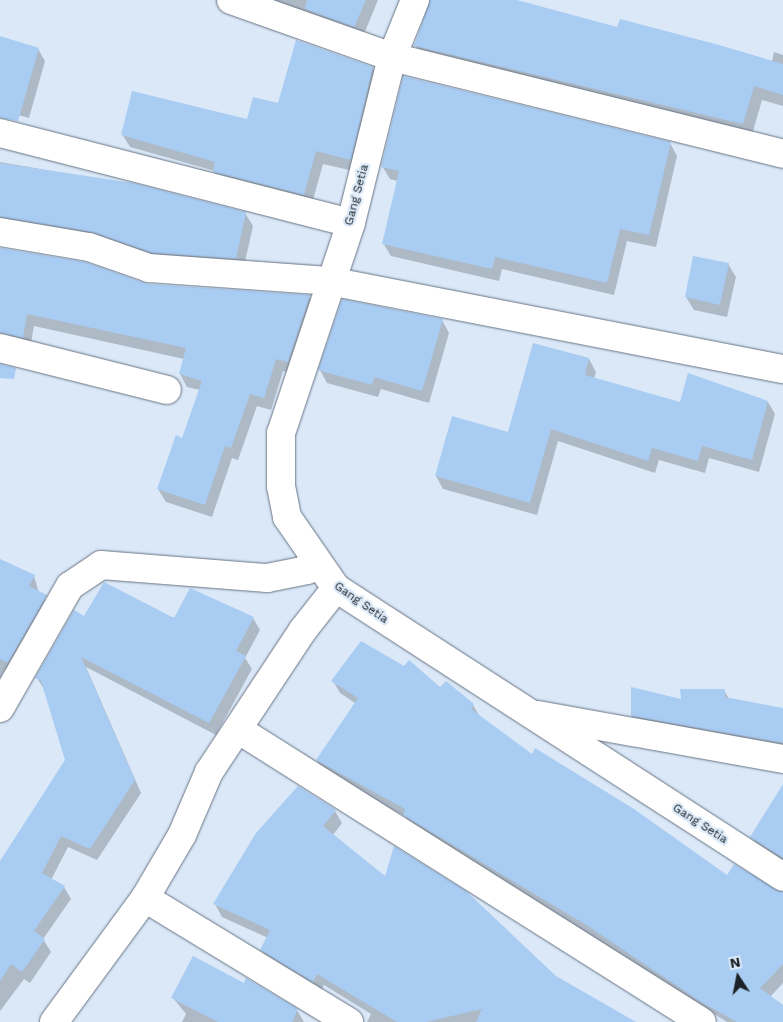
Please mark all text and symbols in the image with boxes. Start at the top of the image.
street label: Gang Setia [342,163,372,227]
street label: Gang Setia [331,579,391,627]
street label: Gang Setia [670,801,730,847]
north arrow [713,952,763,1002]
text: N [729,953,742,971]

